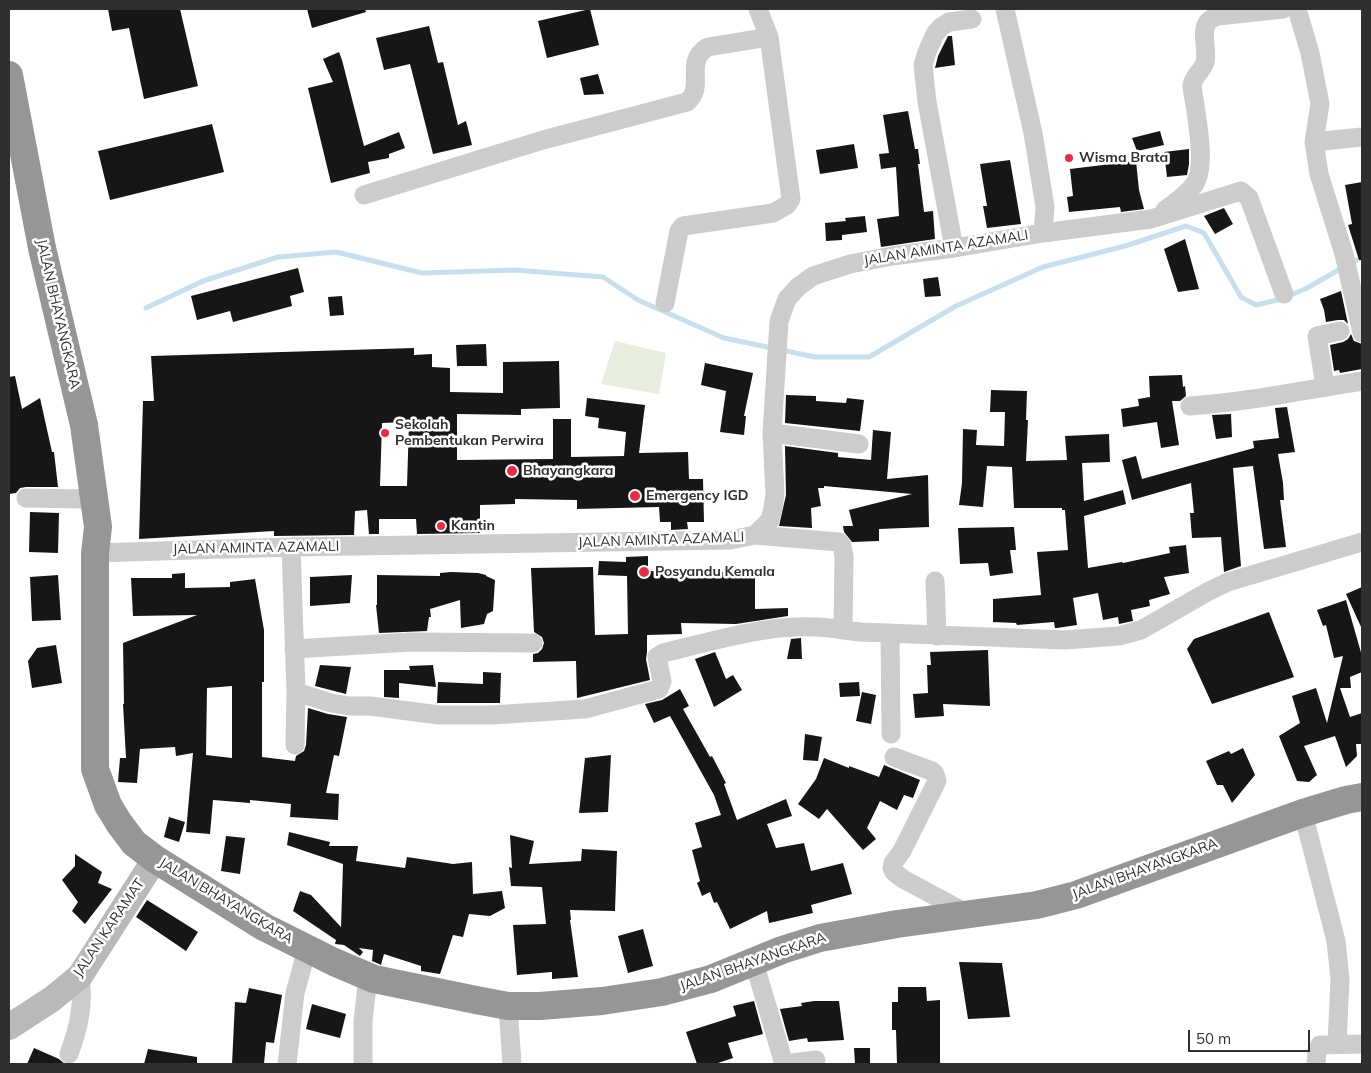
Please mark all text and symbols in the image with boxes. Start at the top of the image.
place label: Wisma Brata [1079,150,1168,166]
marker: Wisma Brata [1063,152,1075,164]
street label: JALAN AMINTA AZAMALI [862,227,1030,269]
street label: JALAN BHAYANGKARA [33,237,83,391]
place label: Sekolah Pembentukan Perwira [395,417,544,450]
marker: Sekolah Pembentukan Perwira [379,427,391,439]
place label: Bhayangkara [523,463,613,479]
marker: Bhayangkara [505,464,519,478]
place label: Emergency IGD [646,488,748,504]
marker: Emergency IGD [628,489,642,503]
place label: Kantin [451,518,495,534]
marker: Kantin [435,520,447,532]
street label: JALAN AMINTA AZAMALI [577,529,745,551]
street label: JALAN AMINTA AZAMALI [173,538,339,558]
place label: Posyandu Kemala [655,564,775,580]
marker: Posyandu Kemala [637,565,651,579]
street label: JALAN BHAYANGKARA [1070,835,1220,903]
street label: JALAN BHAYANGKARA [156,854,296,948]
street label: JALAN KARAMAT [70,876,148,980]
street label: JALAN BHAYANGKARA [678,929,828,995]
scale bar [1191,1020,1314,1052]
text: 50 m [1196,1029,1231,1048]

